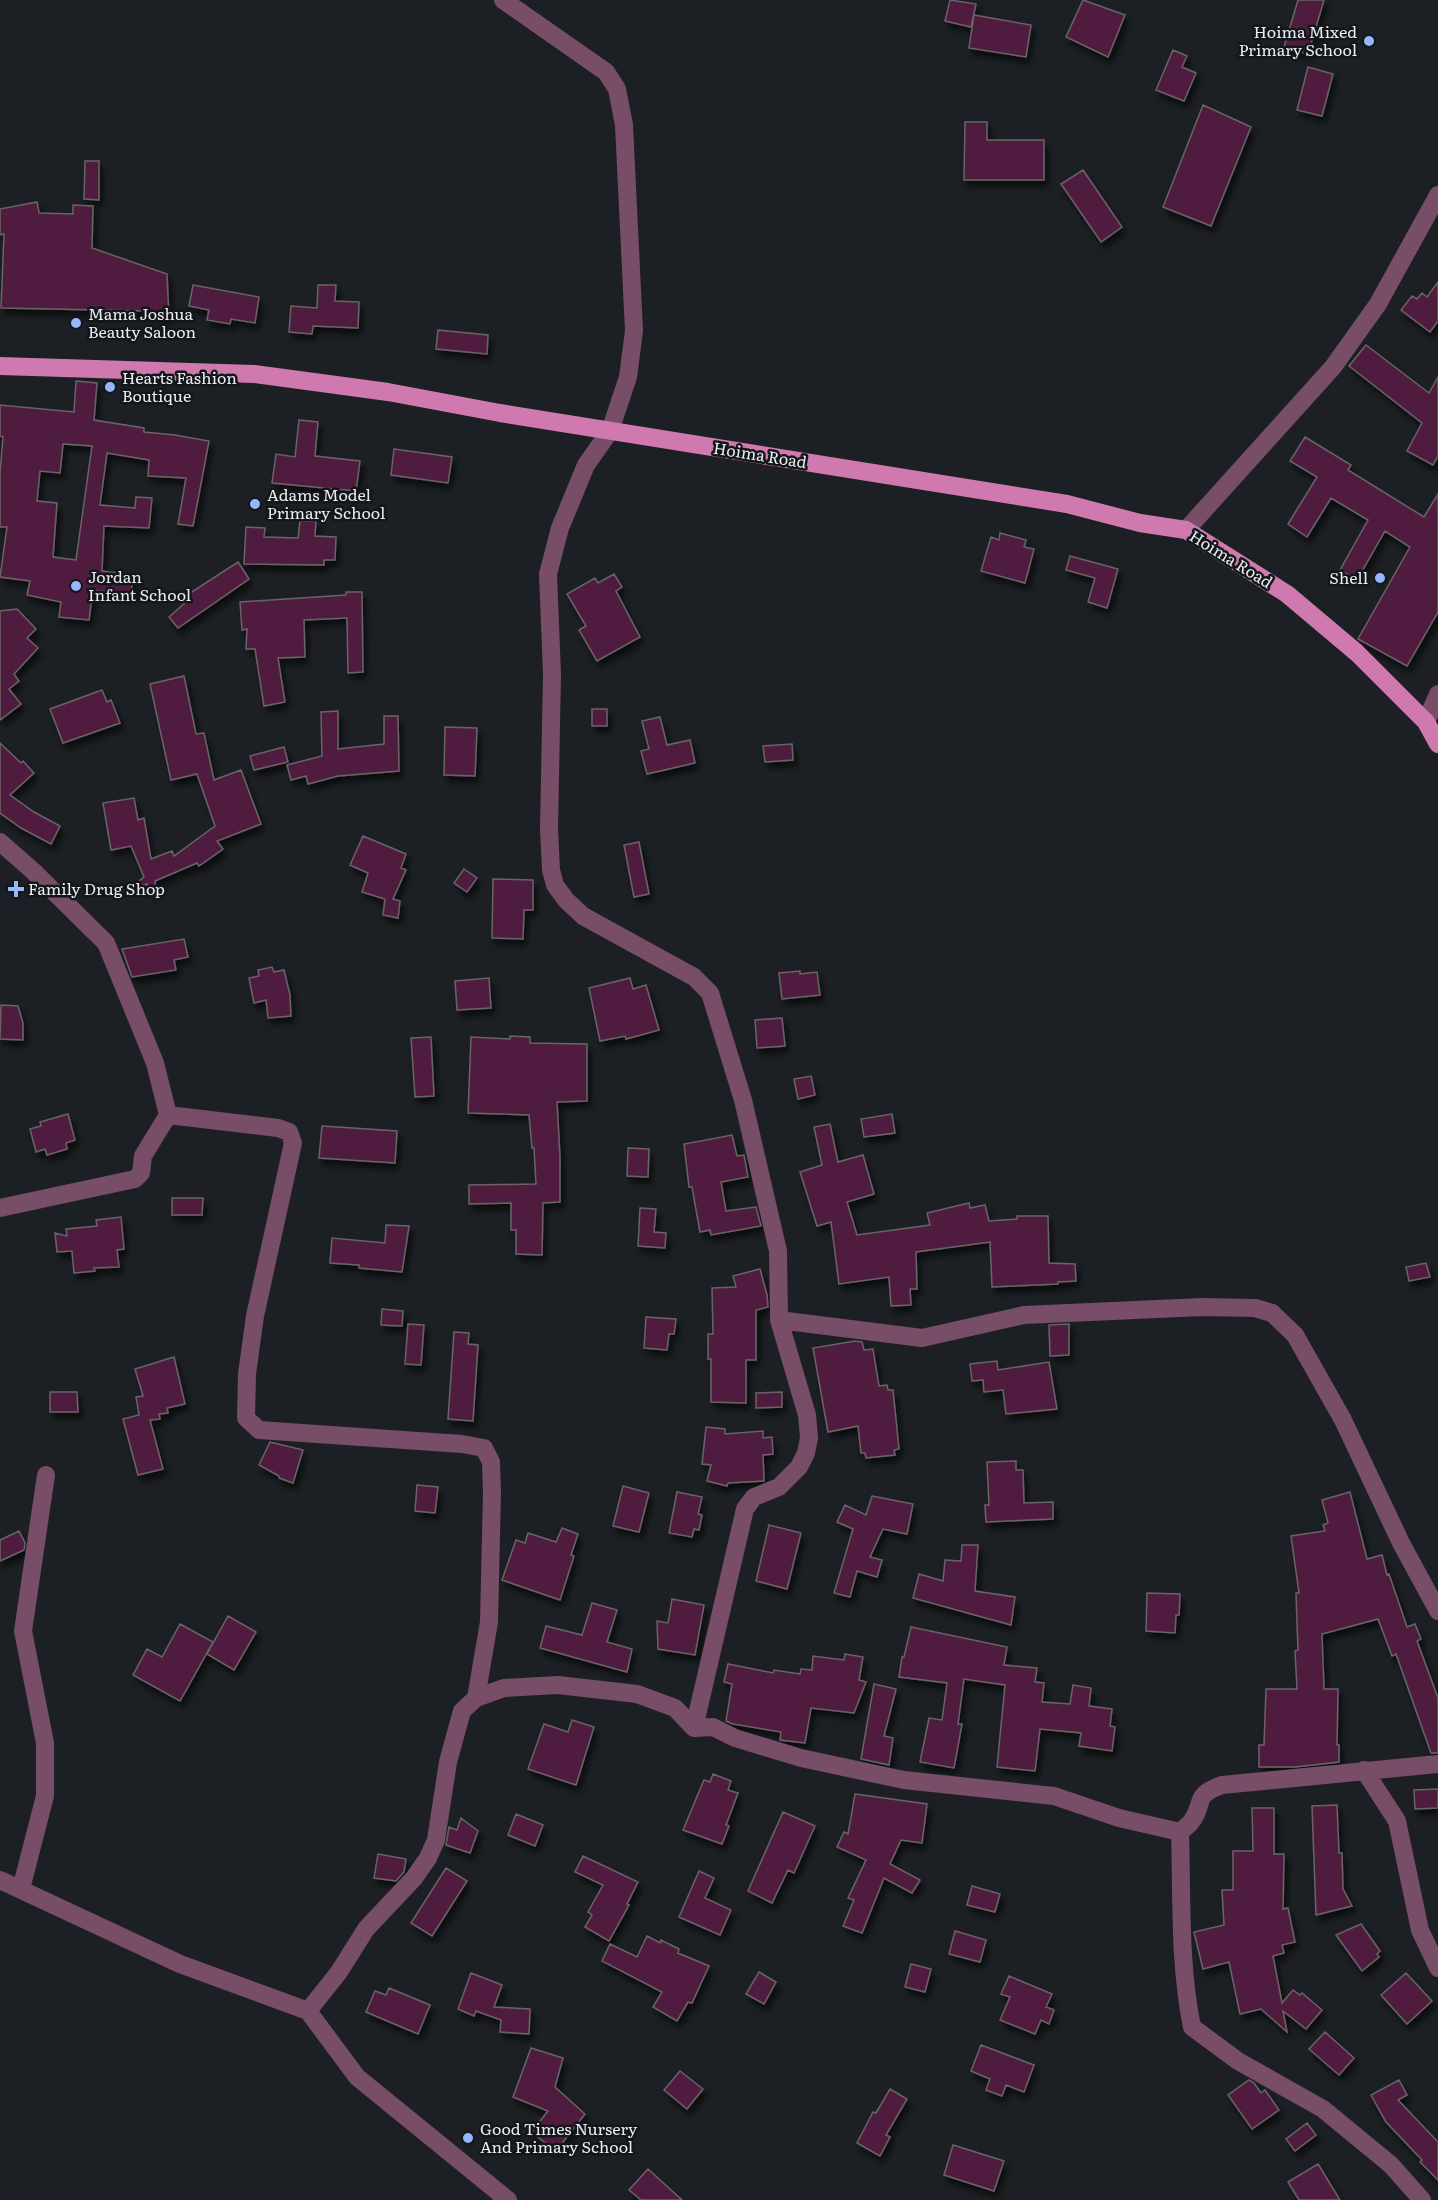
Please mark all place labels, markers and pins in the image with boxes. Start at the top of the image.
place label: Hoima Mixed Primary School [1239,19,1357,61]
marker: Hoima Mixed Primary School [1362,34,1376,48]
place label: Mama Joshua Beauty Saloon [88,301,196,343]
marker: Mama Joshua Beauty Saloon [69,316,83,330]
place label: Hearts Fashion Boutique [122,365,237,407]
marker: Hearts Fashion Boutique [103,380,117,394]
place label: Adams Model Primary School [267,482,385,524]
marker: Adams Model Primary School [248,497,262,511]
place label: Jordan Infant School [88,564,191,606]
place label: Shell [1329,565,1368,589]
marker: Shell [1373,571,1387,585]
marker: Jordan Infant School [69,579,83,593]
place label: Family Drug Shop [28,876,165,900]
marker: Family Drug Shop [9,882,23,896]
place label: Good Times Nursery And Primary School [480,2116,638,2158]
marker: Good Times Nursery And Primary School [461,2131,475,2145]

